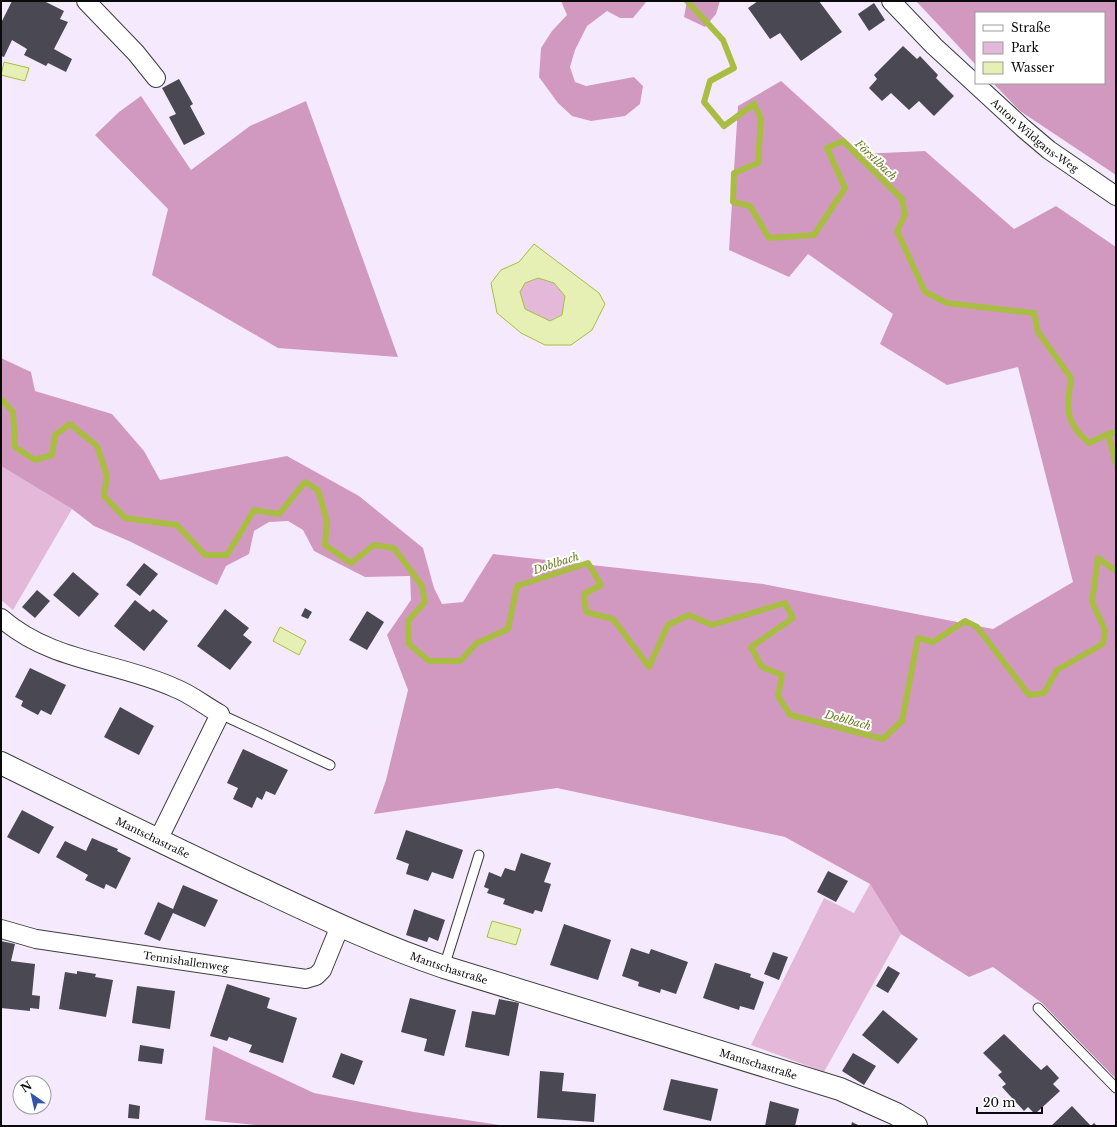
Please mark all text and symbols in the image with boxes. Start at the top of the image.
legend [975,12,1105,84]
text: Straße [1011,20,1051,35]
text: Park [1011,40,1039,55]
text: Wasser [1010,60,1054,75]
street label: Anton Wildgans-Weg [987,95,1082,176]
water label: Förstlbach [851,136,900,183]
water label: Doblbach [530,549,581,577]
water label: Doblbach [822,707,873,733]
street label: Mantschastraße [113,814,192,861]
street label: Tennishallenweg [142,949,230,975]
street label: Mantschastraße [408,949,489,987]
street label: Mantschastraße [718,1046,799,1083]
north arrow [12,1075,52,1115]
text: N [18,1078,35,1095]
scale bar [977,1089,1042,1115]
text: 20 m [983,1095,1015,1110]

